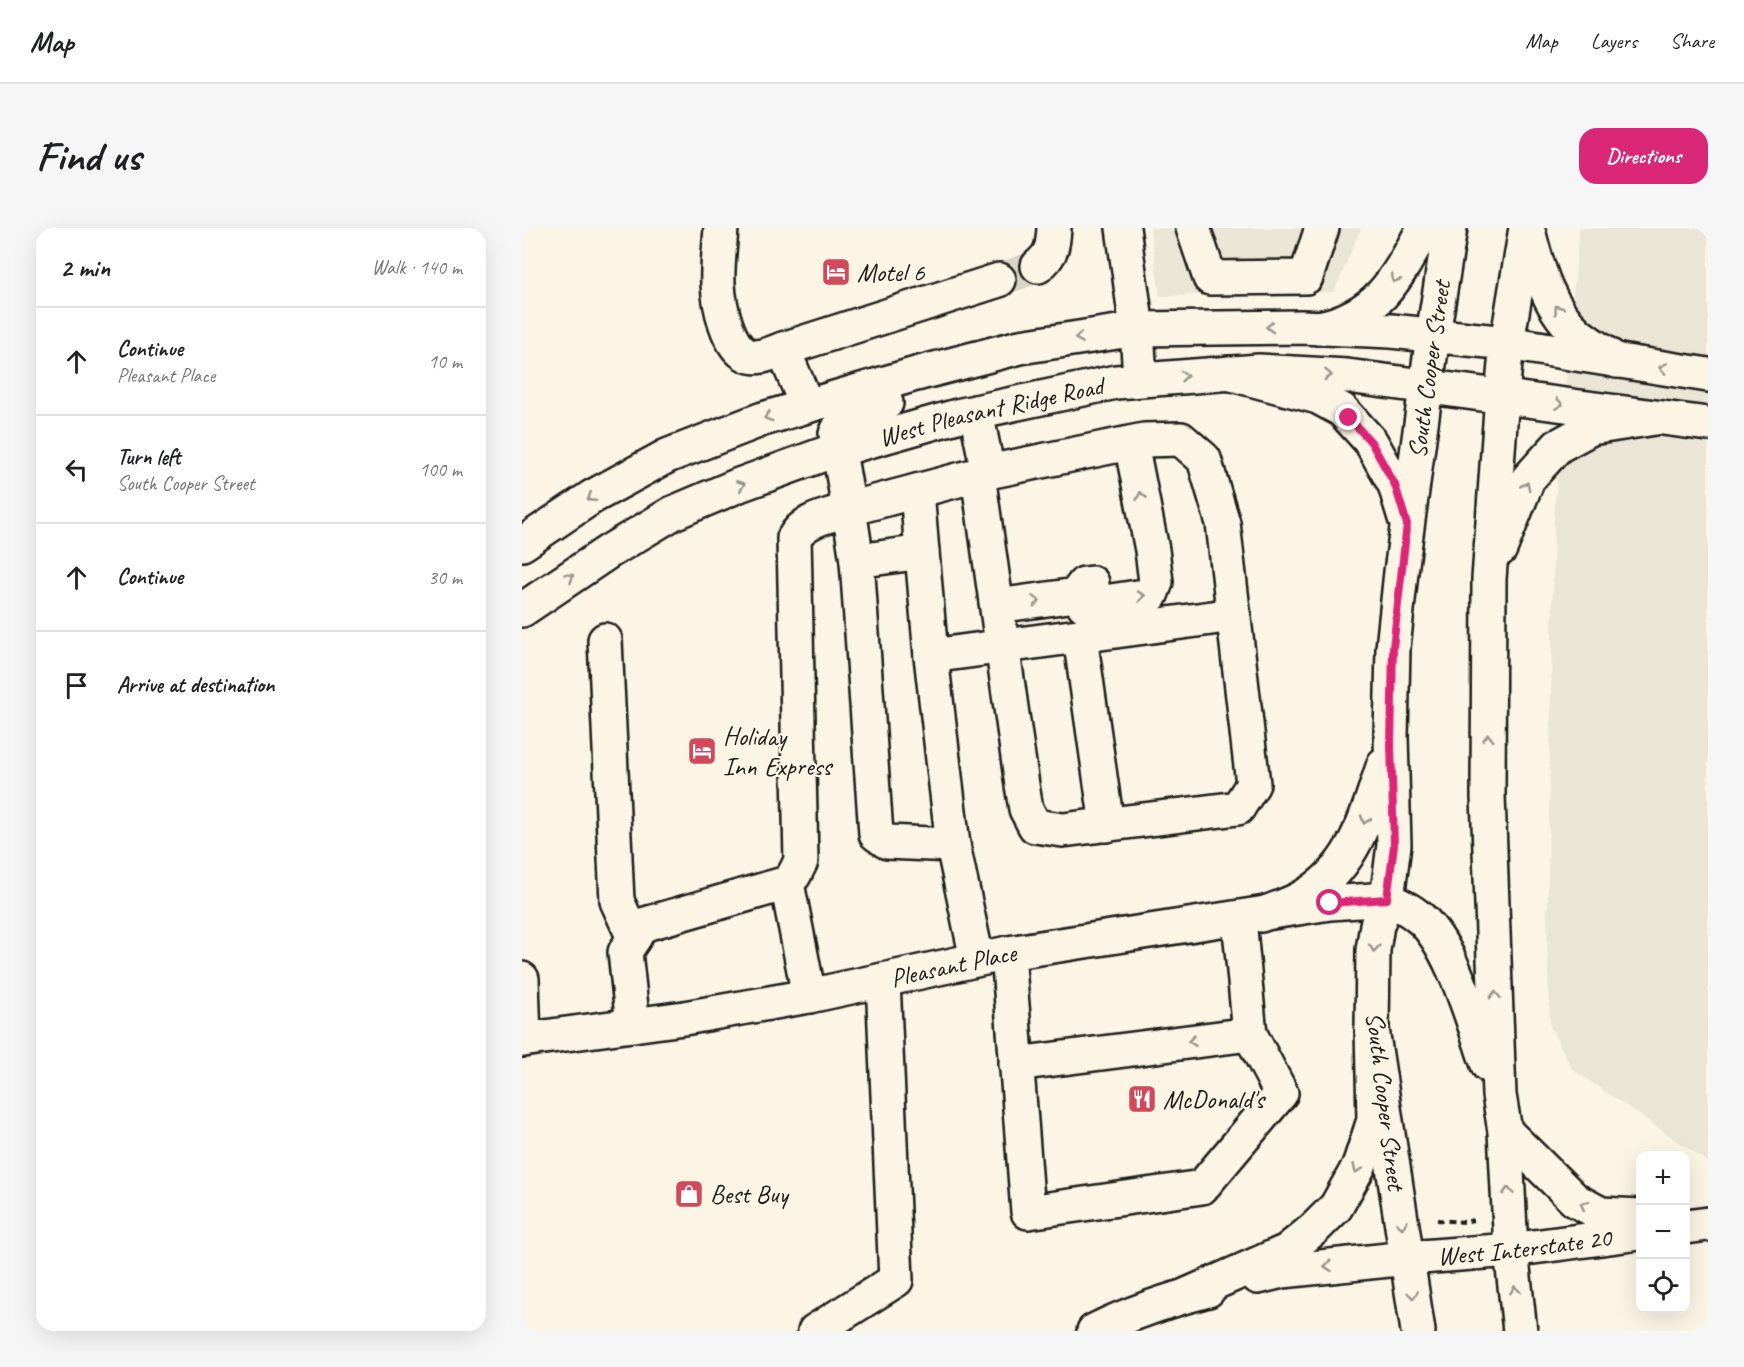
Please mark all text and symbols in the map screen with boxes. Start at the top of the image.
text: Map [30,24,73,59]
text: Map [1525,28,1558,54]
text: Layers [1591,28,1637,54]
text: Share [1670,28,1714,54]
button: Directions [1579,128,1708,184]
text: Find us [36,130,141,183]
text: 2 min [60,251,110,284]
text: Walk · 140 m [372,255,462,280]
hotel icon: Motel 6 [820,256,852,288]
place label: Motel 6 [857,256,926,289]
one-way arrow [1390,273,1402,283]
street label: South Cooper Street [1401,276,1459,460]
one-way arrow [1554,304,1565,315]
one-way arrow [1265,321,1274,333]
one-way arrow [1074,331,1083,343]
text: Continue [117,335,183,363]
icon: ahead [60,345,93,378]
text: 10 m [428,349,462,374]
one-way arrow [1658,362,1667,374]
text: Pleasant Place [117,363,215,388]
street label: West Pleasant Ridge Road [875,368,1110,454]
one-way arrow [1324,368,1333,381]
one-way arrow [1179,370,1189,383]
one-way arrow [1555,397,1564,409]
route end [1335,404,1361,430]
one-way arrow [763,410,774,422]
text: Turn left [117,443,181,471]
icon: left [60,453,93,486]
text: 100 m [419,457,462,482]
text: South Cooper Street [117,471,255,496]
one-way arrow [736,479,746,492]
one-way arrow [1519,481,1531,492]
one-way arrow [587,490,597,502]
one-way arrow [1135,492,1148,502]
icon: ahead [60,561,93,594]
text: Continue [117,563,183,591]
text: 30 m [428,565,462,590]
one-way arrow [564,573,575,584]
one-way arrow [1136,591,1145,603]
one-way arrow [1032,595,1041,607]
icon: arrive [60,669,93,702]
text: Arrive at destination [117,671,274,699]
place label: Holiday Inn Express [723,720,833,783]
one-way arrow [1482,733,1494,742]
hotel icon: Holiday Inn Express [686,735,718,767]
one-way arrow [1359,814,1372,825]
route start [1316,889,1342,915]
street label: Pleasant Place [887,936,1020,995]
one-way arrow [1368,943,1381,953]
one-way arrow [1489,991,1501,1000]
street label: South Cooper Street [1358,1010,1413,1194]
one-way arrow [1187,1034,1197,1047]
restaurant icon: McDonald's [1126,1083,1158,1115]
place label: McDonald's [1163,1083,1266,1116]
map controls [1636,1151,1690,1313]
button: + [1636,1151,1690,1205]
one-way arrow [1353,1162,1365,1173]
shop icon: Best Buy [673,1178,705,1210]
place label: Best Buy [710,1178,790,1211]
one-way arrow [1502,1187,1515,1196]
one-way arrow [1580,1201,1591,1212]
button: − [1636,1205,1690,1259]
one-way arrow [1396,1220,1408,1229]
street label: West Interstate 20 [1436,1221,1616,1273]
one-way arrow [1324,1259,1333,1272]
button: locate [1636,1259,1690,1313]
one-way arrow [1509,1286,1522,1295]
one-way arrow [1406,1290,1418,1299]

